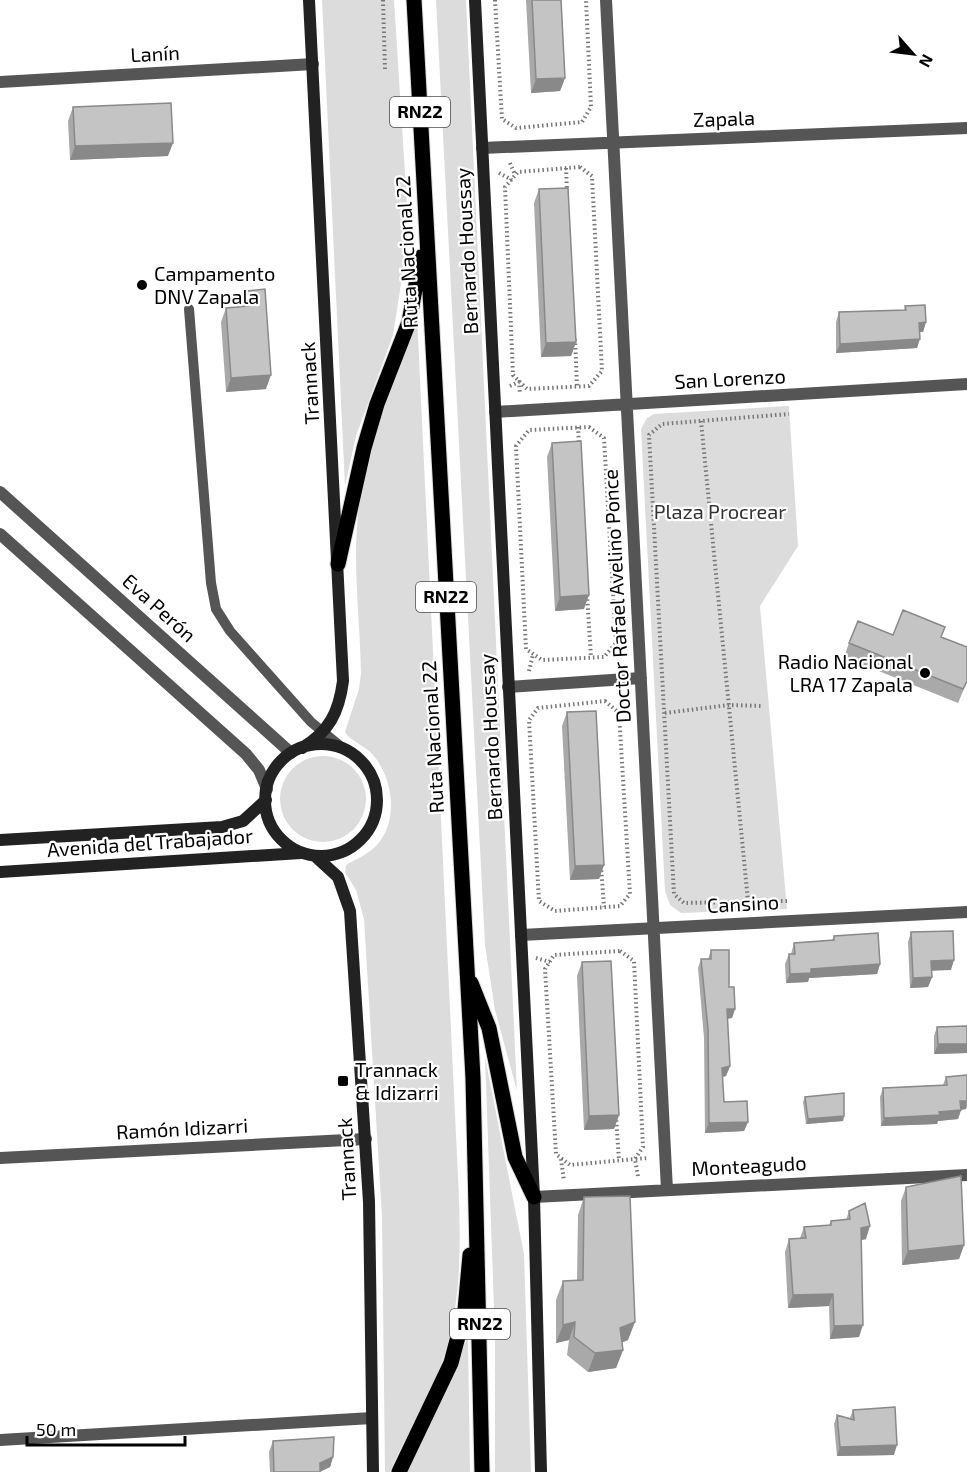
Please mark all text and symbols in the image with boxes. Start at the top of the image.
north arrow [883,24,943,84]
street label: Lanín [130,40,180,66]
text: N [916,52,938,71]
road number: RN22 [390,97,450,127]
street label: Zapala [693,105,755,131]
street label: Bernardo Houssay [450,167,482,335]
street label: Ruta Nacional 22 [390,175,422,329]
place label: Campamento DNV Zapala [154,261,275,308]
marker: Campamento DNV Zapala [135,278,149,292]
street label: Trannack [295,341,323,425]
street label: San Lorenzo [674,363,786,393]
street label: Doctor Rafael Avelino Ponce [597,469,635,724]
park label: Plaza Procrear [654,499,786,523]
street label: Eva Perón [118,568,201,646]
road number: RN22 [416,582,476,612]
place label: Radio Nacional LRA 17 Zapala [778,649,913,696]
street label: Bernardo Houssay [474,653,506,821]
street label: Ruta Nacional 22 [416,660,448,814]
marker: Radio Nacional LRA 17 Zapala [918,666,932,680]
street label: Avenida del Trabajador [46,823,254,861]
street label: Cansino [706,889,780,917]
place label: Trannack & Idizarri [355,1057,439,1104]
marker: Trannack & Idizarri [336,1074,350,1088]
street label: Ramón Idizarri [115,1113,249,1143]
street label: Trannack [332,1117,360,1201]
street label: Monteagudo [691,1150,807,1180]
road number: RN22 [450,1309,510,1339]
scale bar [27,1409,184,1447]
text: 50 m [36,1418,76,1440]

